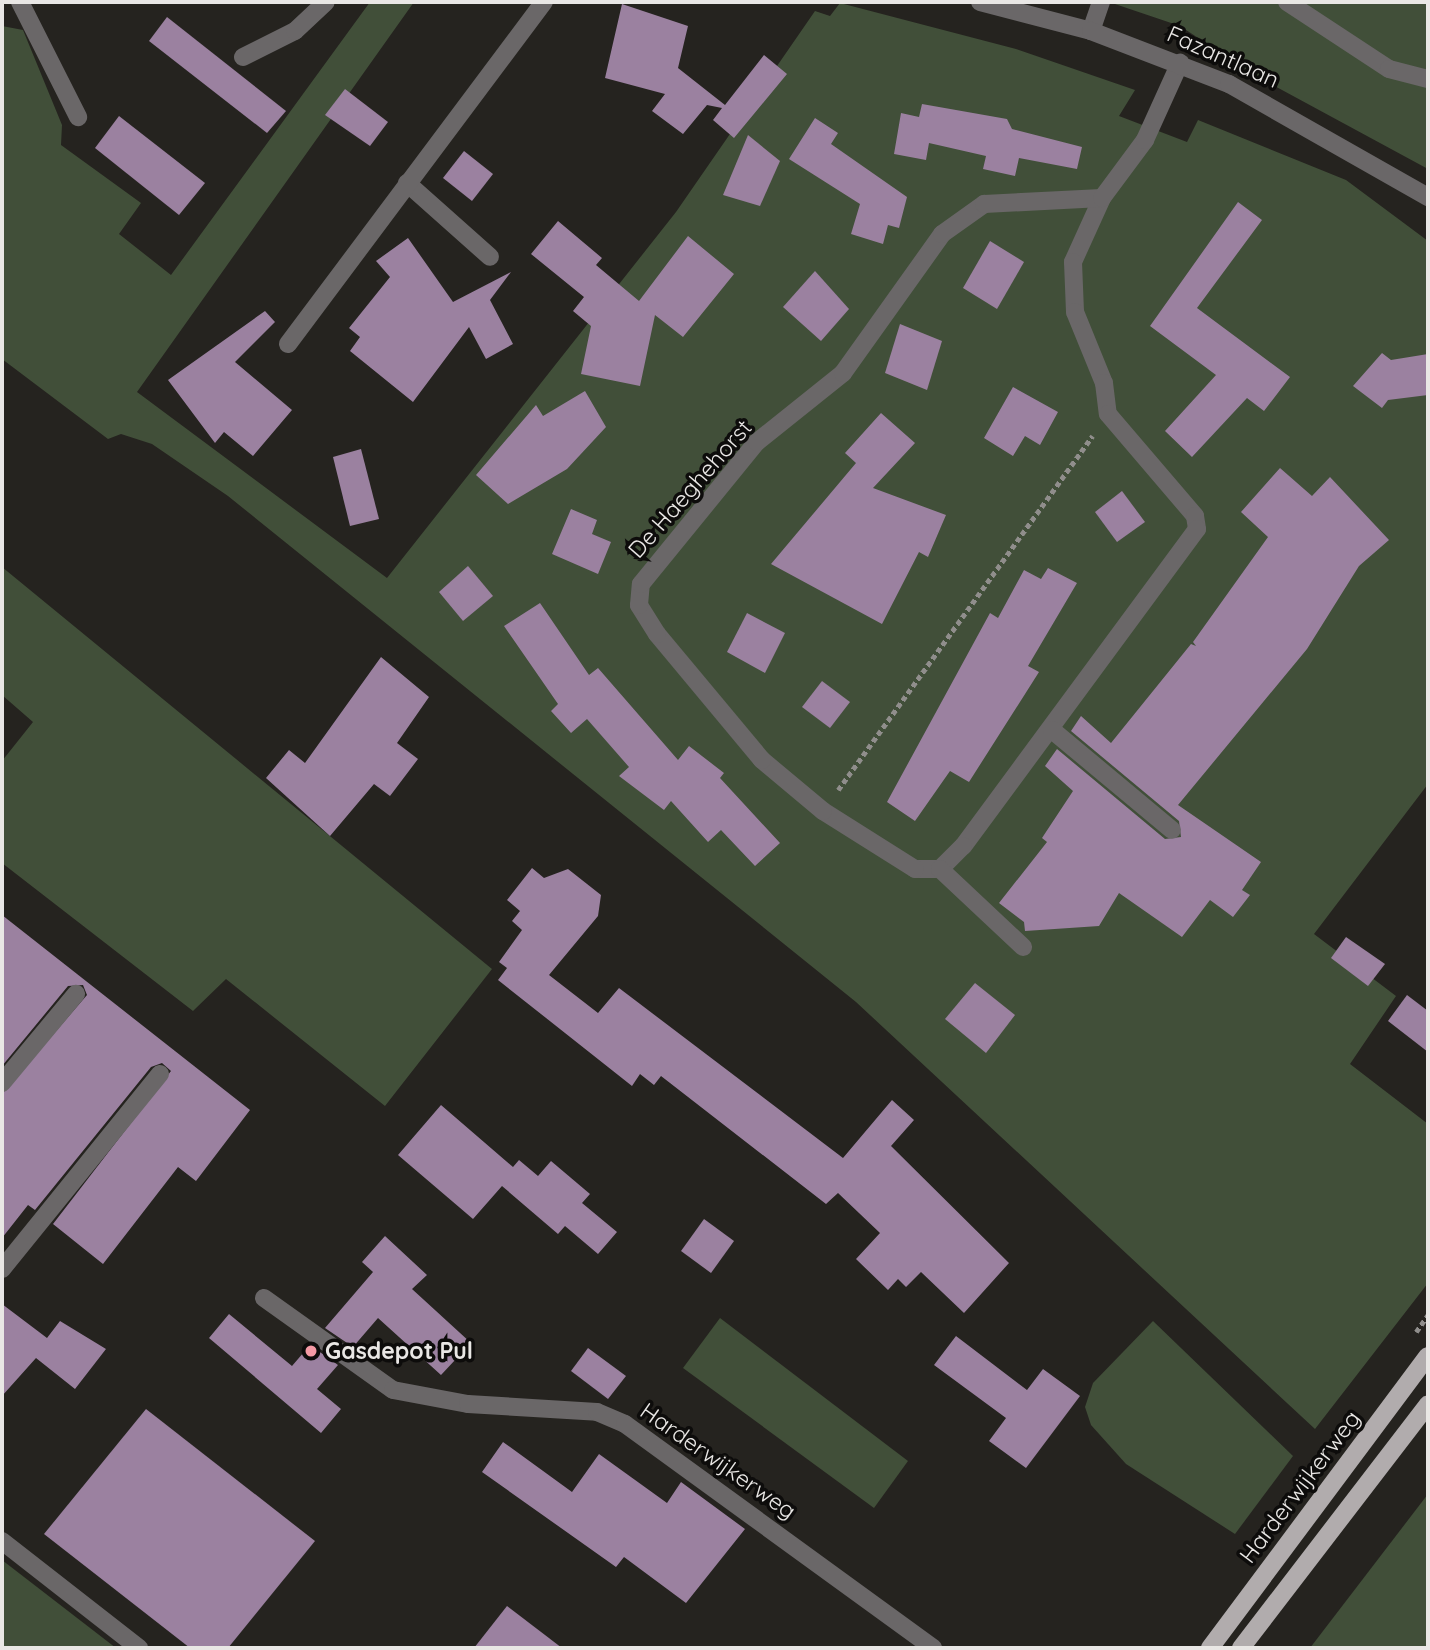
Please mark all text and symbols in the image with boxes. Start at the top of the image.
street label: Fazantlaan [1163,20,1283,94]
street label: De Haeghehorst [622,414,758,564]
place label: Gasdepot Pul [325,1337,473,1365]
marker: Gasdepot Pul [303,1343,319,1359]
street label: Harderwijkerweg [635,1397,801,1525]
street label: Harderwijkerweg [1234,1405,1366,1569]

